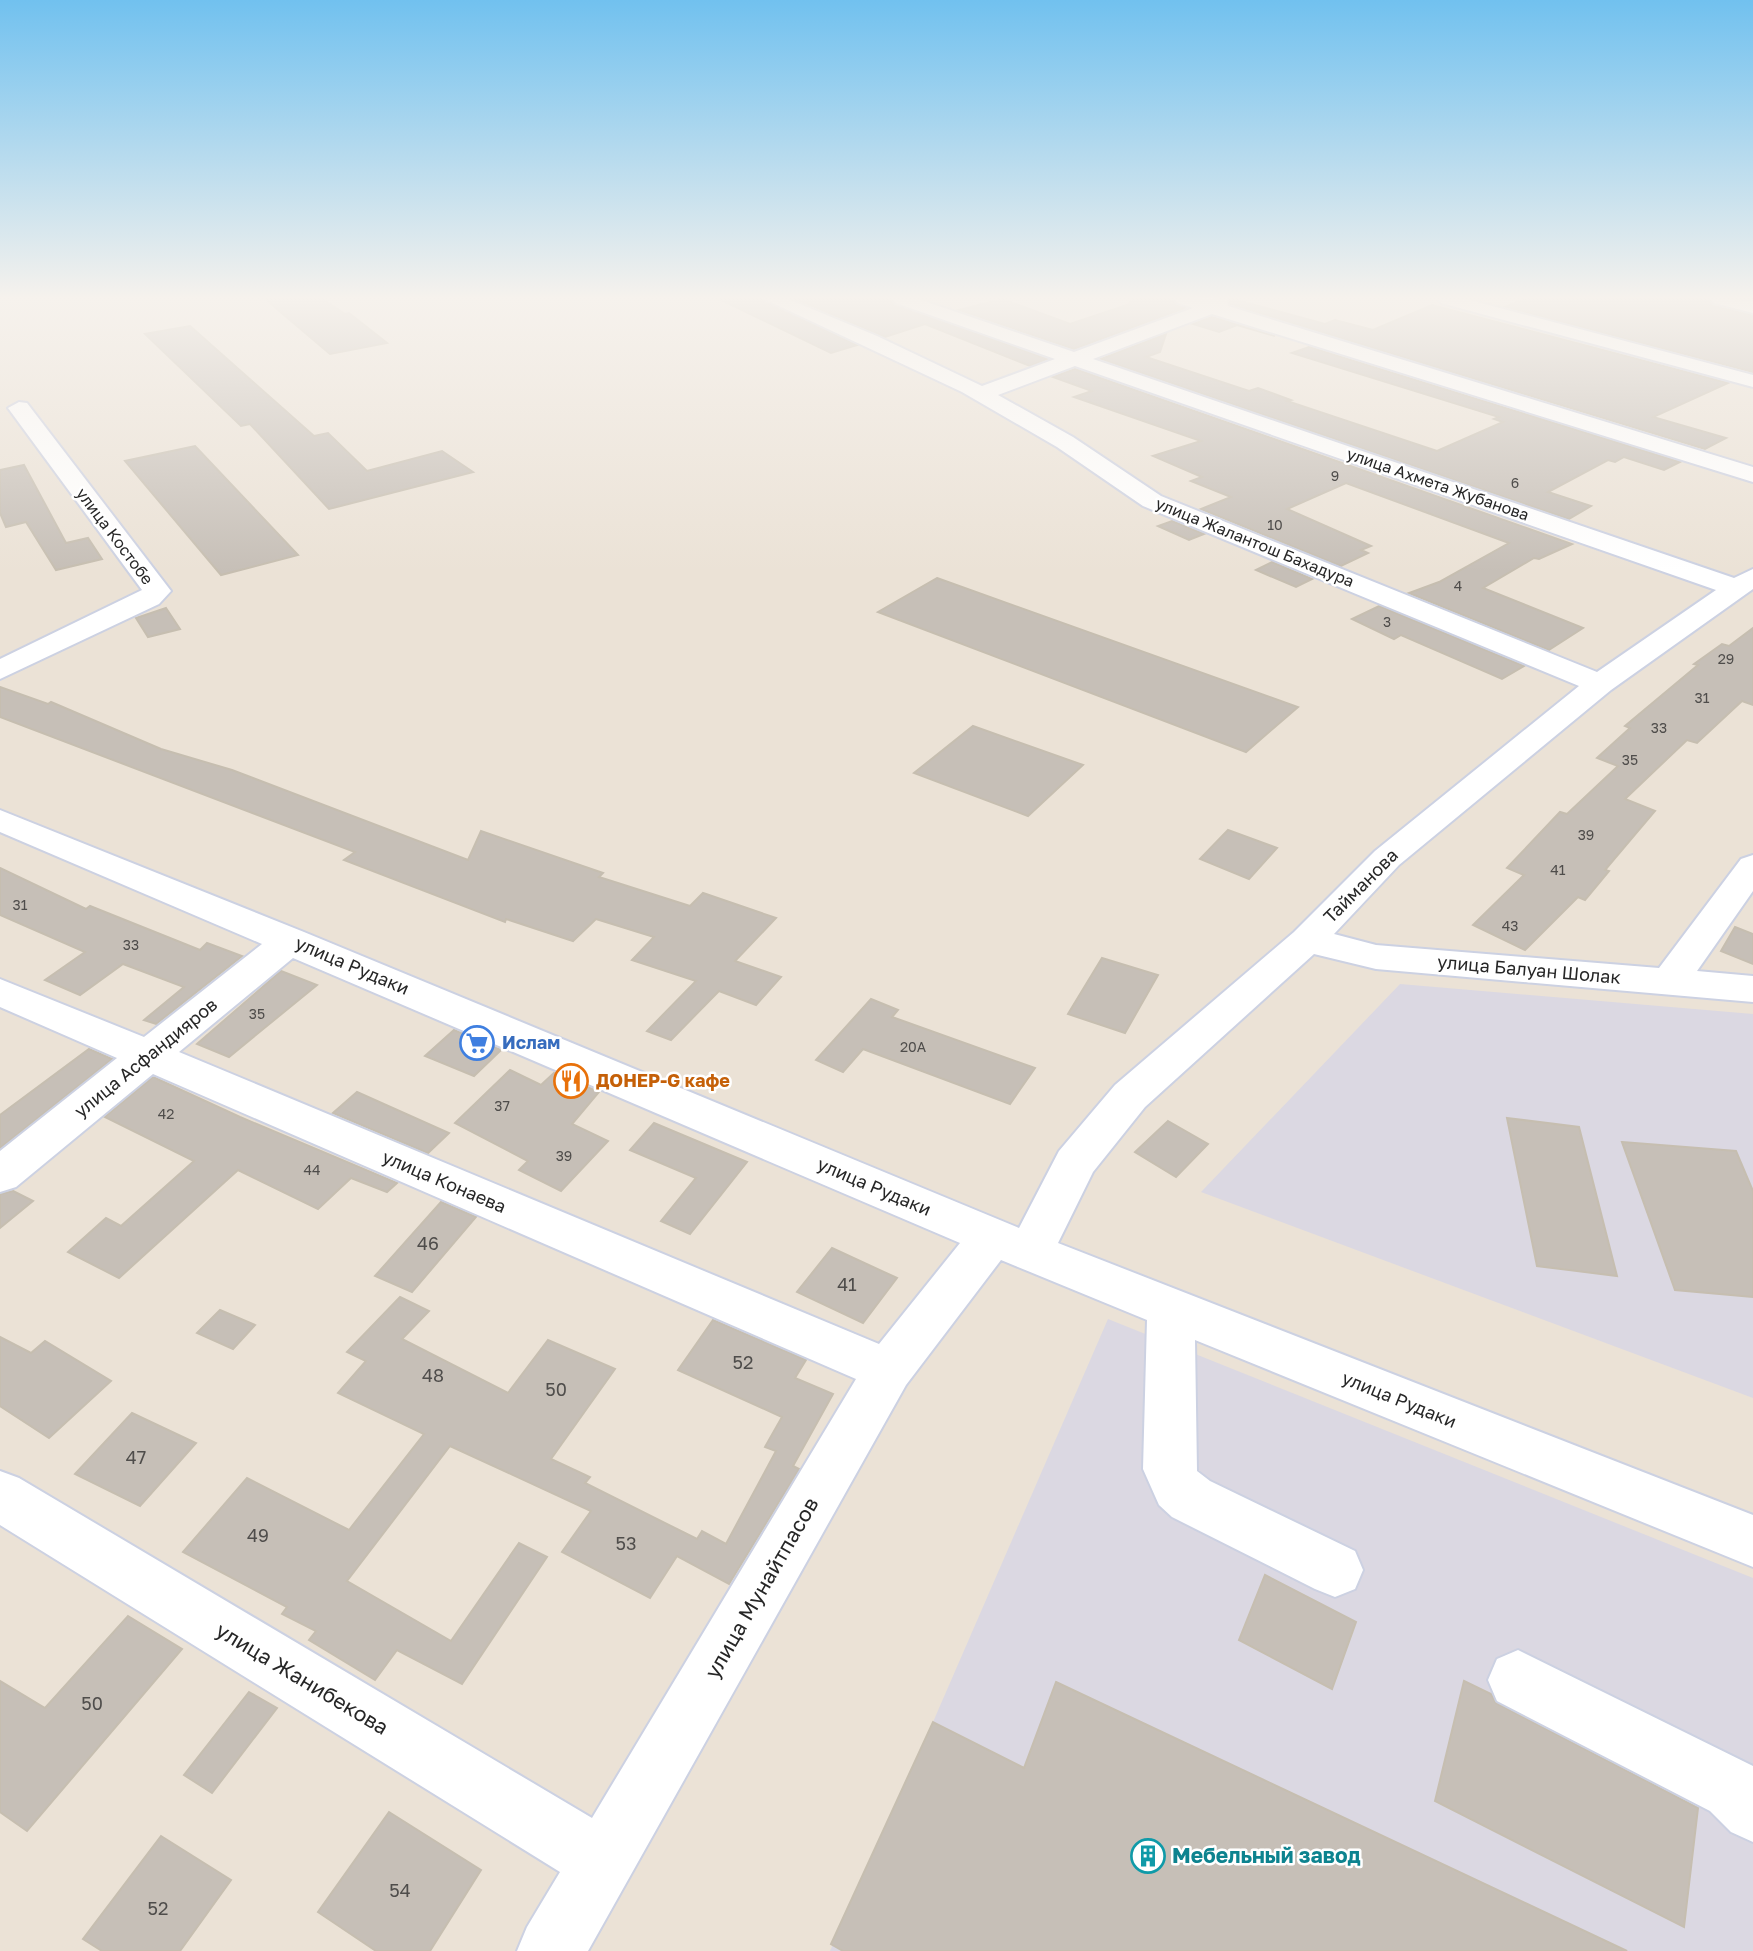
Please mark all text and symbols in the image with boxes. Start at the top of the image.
street label: улица Ахмета Жубанова [1344,443,1532,525]
house number: 9 [1331,467,1339,484]
house number: 6 [1511,474,1519,491]
street label: улица Костобе [72,484,158,588]
street label: улица Жалантош Бахадура [1153,493,1357,591]
house number: 10 [1267,516,1283,533]
house number: 4 [1454,577,1462,594]
house number: 3 [1383,613,1391,630]
house number: 29 [1718,650,1734,667]
house number: 31 [1695,689,1710,706]
house number: 33 [1651,719,1667,736]
house number: 35 [1622,751,1638,768]
house number: 39 [1578,826,1594,843]
street label: Тайманова [1319,844,1402,927]
house number: 41 [1550,861,1566,878]
house number: 31 [13,896,28,913]
house number: 43 [1502,917,1518,934]
street label: улица Рудаки [292,931,413,999]
house number: 33 [123,936,139,953]
street label: улица Балуан Шолак [1436,950,1622,988]
street label: улица Асфандияров [69,993,221,1122]
house number: 35 [249,1005,265,1022]
supermarket icon: Ислам [458,1024,496,1062]
place label: Ислам [502,1031,560,1053]
house number: 20А [900,1038,927,1055]
restaurant icon: ДОНЕР-G кафе [552,1062,590,1100]
place label: ДОНЕР-G кафе [596,1069,730,1091]
house number: 37 [494,1097,510,1114]
house number: 42 [158,1105,174,1122]
street label: улица Конаева [379,1145,510,1217]
house number: 39 [556,1147,572,1164]
street label: улица Рудаки [814,1152,935,1220]
house number: 44 [303,1161,321,1178]
house number: 46 [417,1232,439,1254]
house number: 41 [837,1273,857,1295]
house number: 52 [733,1351,753,1373]
house number: 48 [422,1364,444,1386]
street label: улица Рудаки [1339,1366,1460,1432]
house number: 50 [545,1378,567,1400]
house number: 47 [126,1446,146,1468]
street label: улица Мунайтпасов [699,1492,824,1683]
house number: 49 [247,1524,269,1546]
house number: 53 [616,1532,636,1554]
street label: улица Жанибекова [211,1616,394,1740]
house number: 50 [81,1692,103,1714]
building icon: Мебельный завод [1129,1837,1167,1875]
place label: Мебельный завод [1172,1842,1361,1868]
house number: 54 [389,1879,411,1901]
house number: 52 [148,1897,168,1919]

